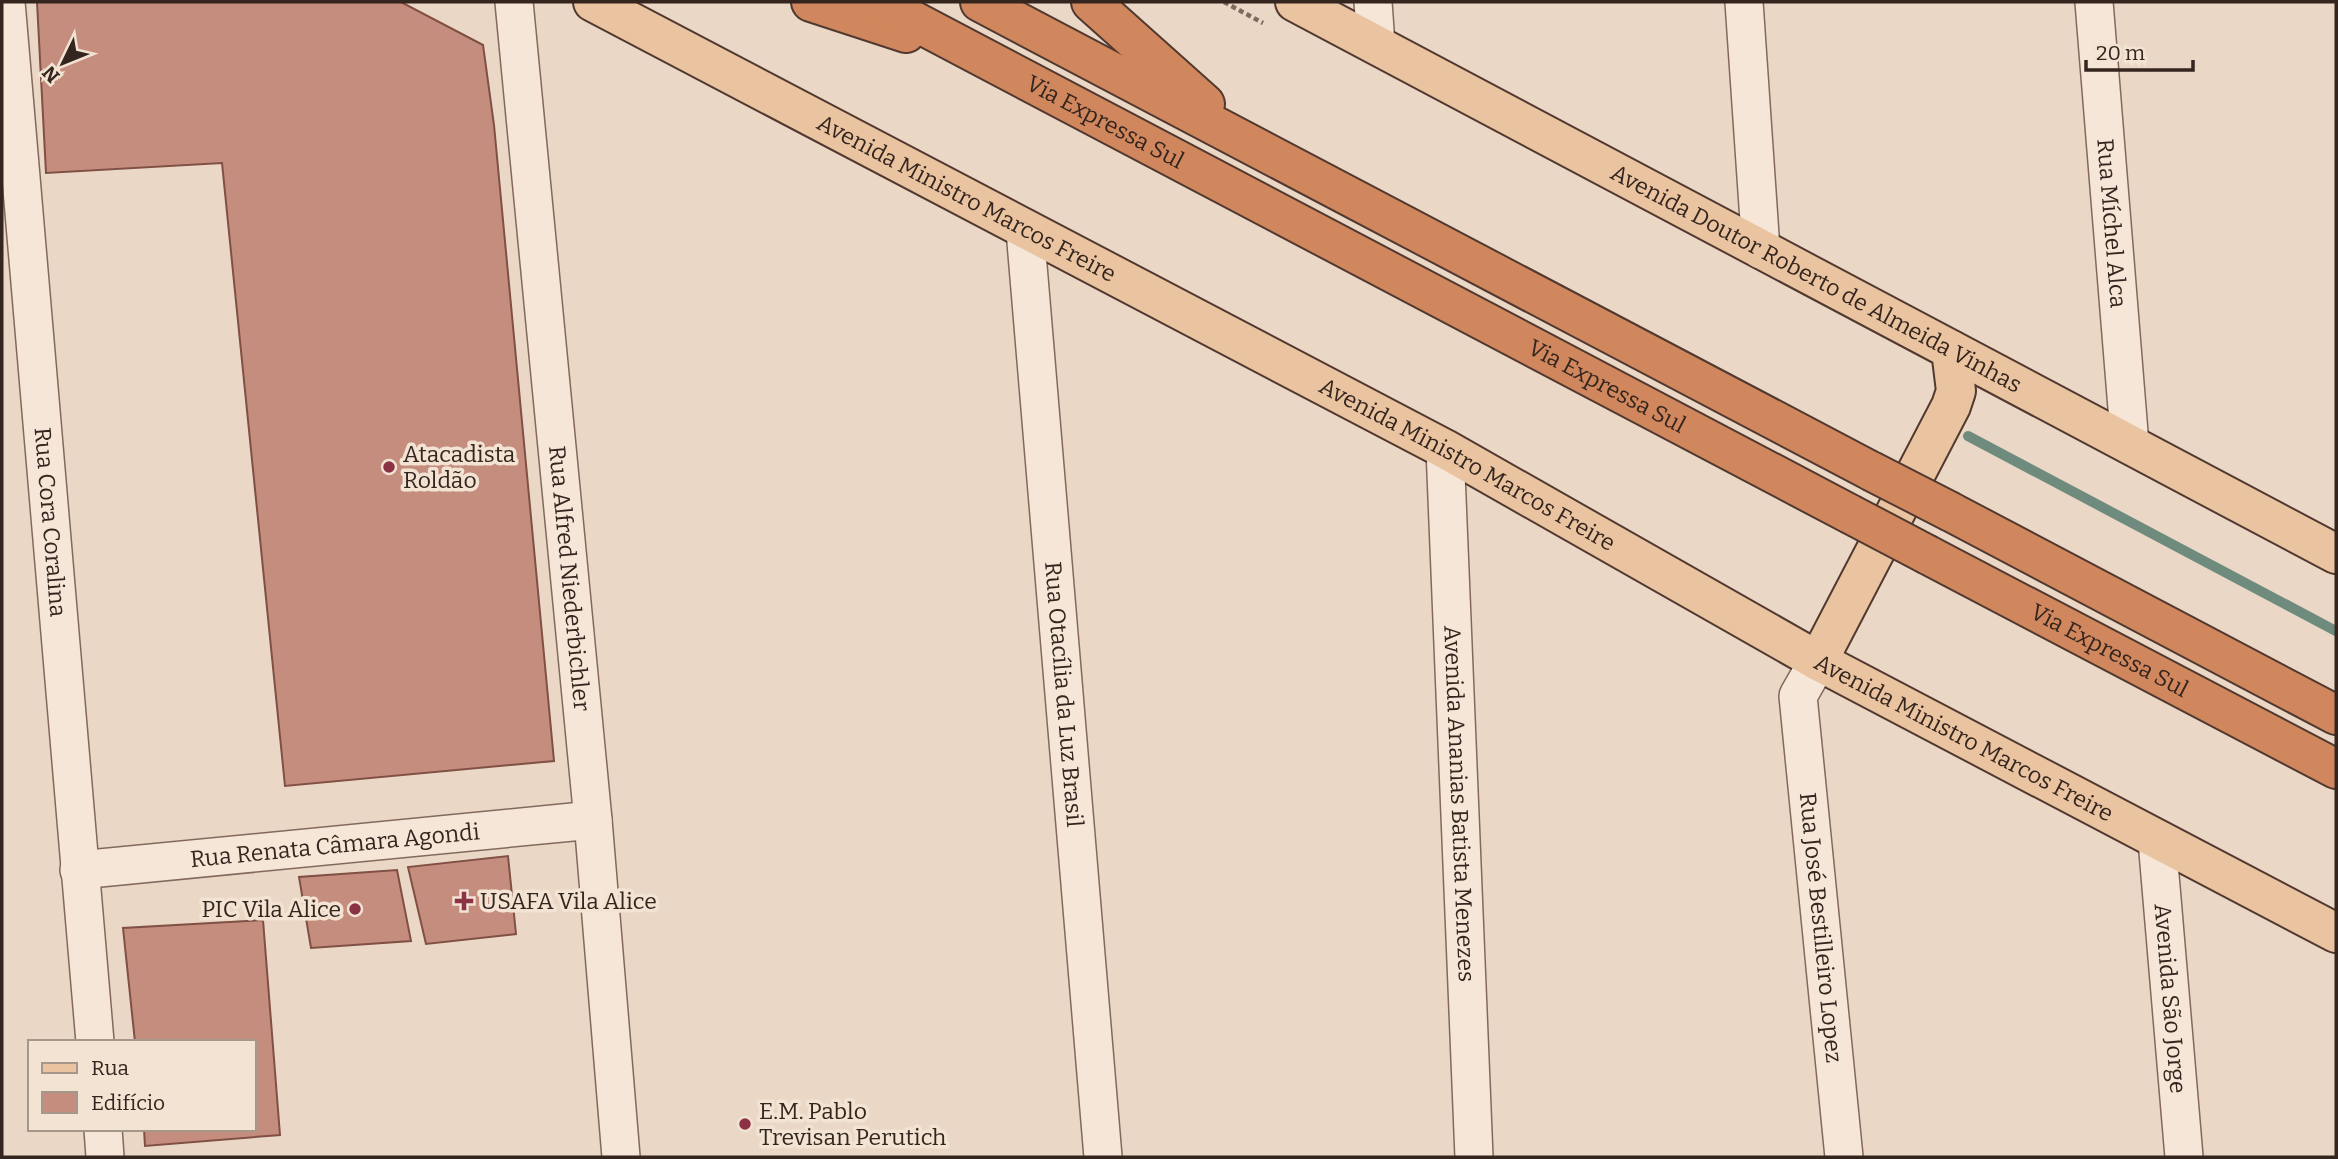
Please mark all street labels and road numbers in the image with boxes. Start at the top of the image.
street label: Via Expressa Sul [1022,69,1189,175]
street label: Avenida Ministro Marcos Freire [813,108,1121,288]
street label: Rua Míchel Alca [2091,138,2133,309]
street label: Avenida Doutor Roberto de Almeida Vinhas [1606,158,2026,399]
street label: Via Expressa Sul [1523,333,1691,439]
street label: Avenida Ministro Marcos Freire [1315,372,1620,557]
street label: Rua Cora Coralina [28,426,73,619]
street label: Rua Alfred Niederbichler [543,444,596,712]
street label: Rua Otacília da Luz Brasil [1039,560,1089,829]
street label: Via Expressa Sul [2026,597,2193,703]
street label: Avenida Ananias Batista Menezes [1438,625,1481,983]
street label: Avenida Ministro Marcos Freire [1810,648,2118,828]
street label: Rua José Bestilleiro Lopez [1794,791,1849,1064]
street label: Rua Renata Câmara Agondi [189,817,481,873]
street label: Avenida São Jorge [2148,902,2193,1095]

